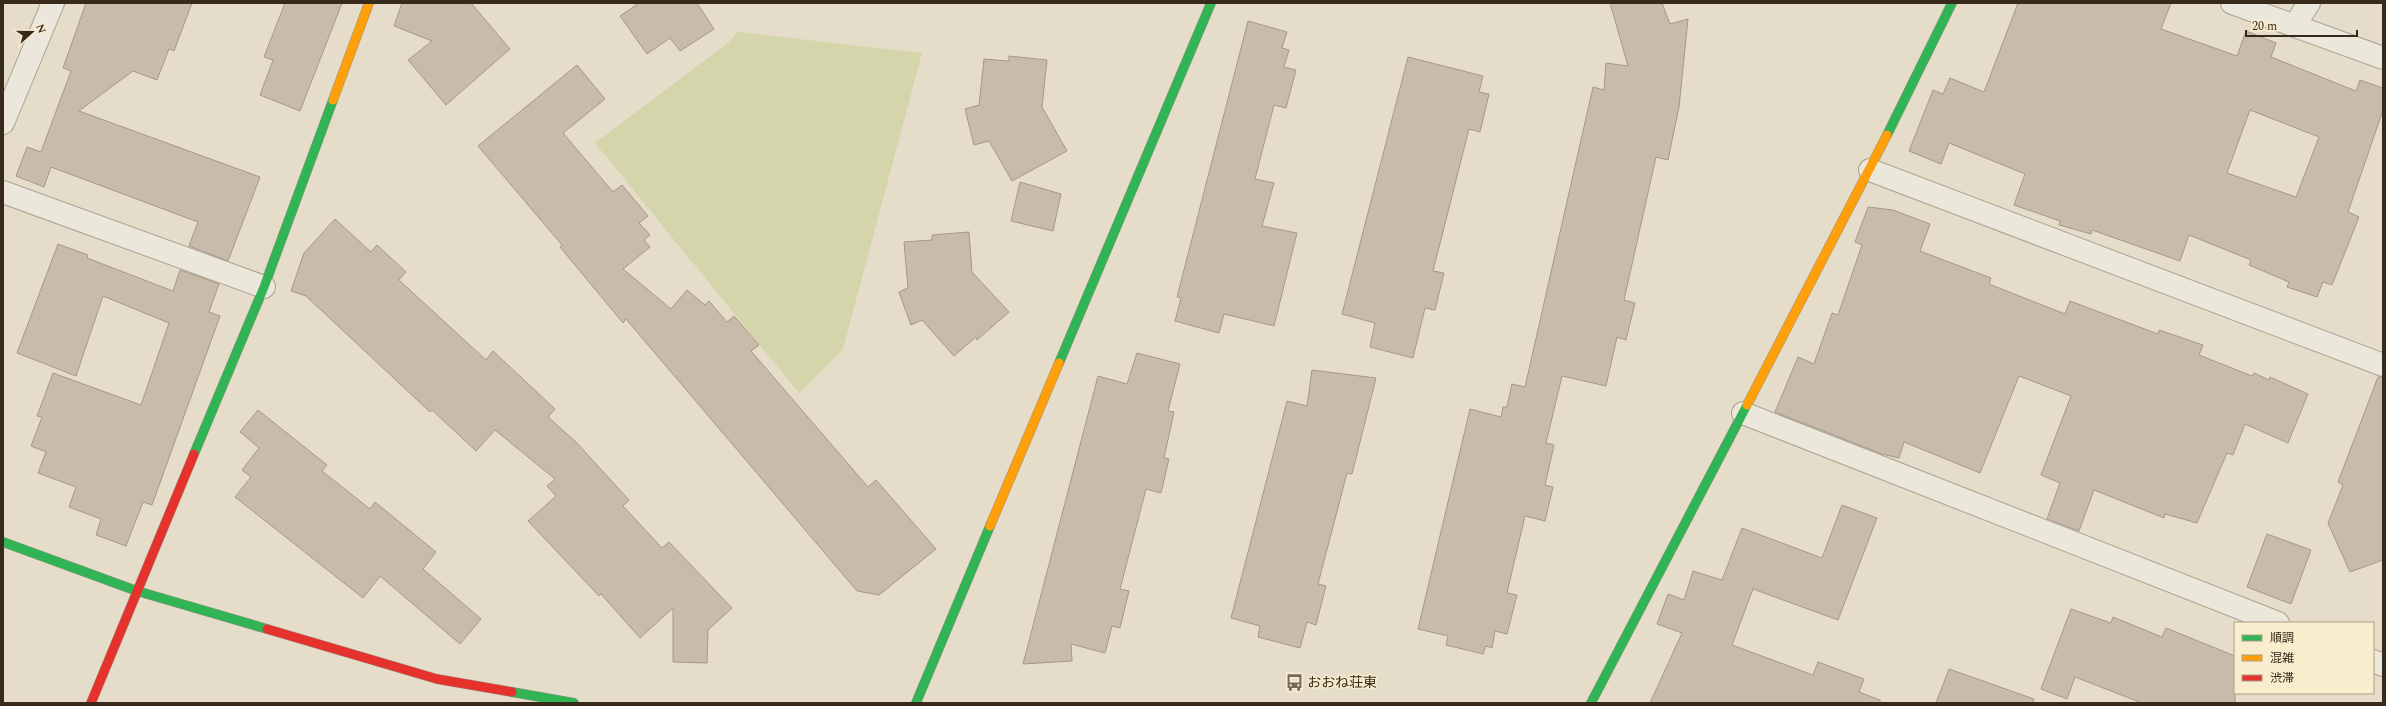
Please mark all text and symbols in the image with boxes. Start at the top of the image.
north arrow [12,12,52,52]
scale bar [2246,12,2357,38]
text: 20 m [2252,17,2277,36]
text: N [31,21,50,36]
legend [2234,622,2374,694]
text: 順調 [2270,629,2294,648]
text: 混雑 [2270,649,2294,668]
text: 渋滞 [2270,669,2294,688]
bus stop icon: おおね荘東 [1284,672,1304,692]
place label: おおね荘東 [1307,672,1377,693]

